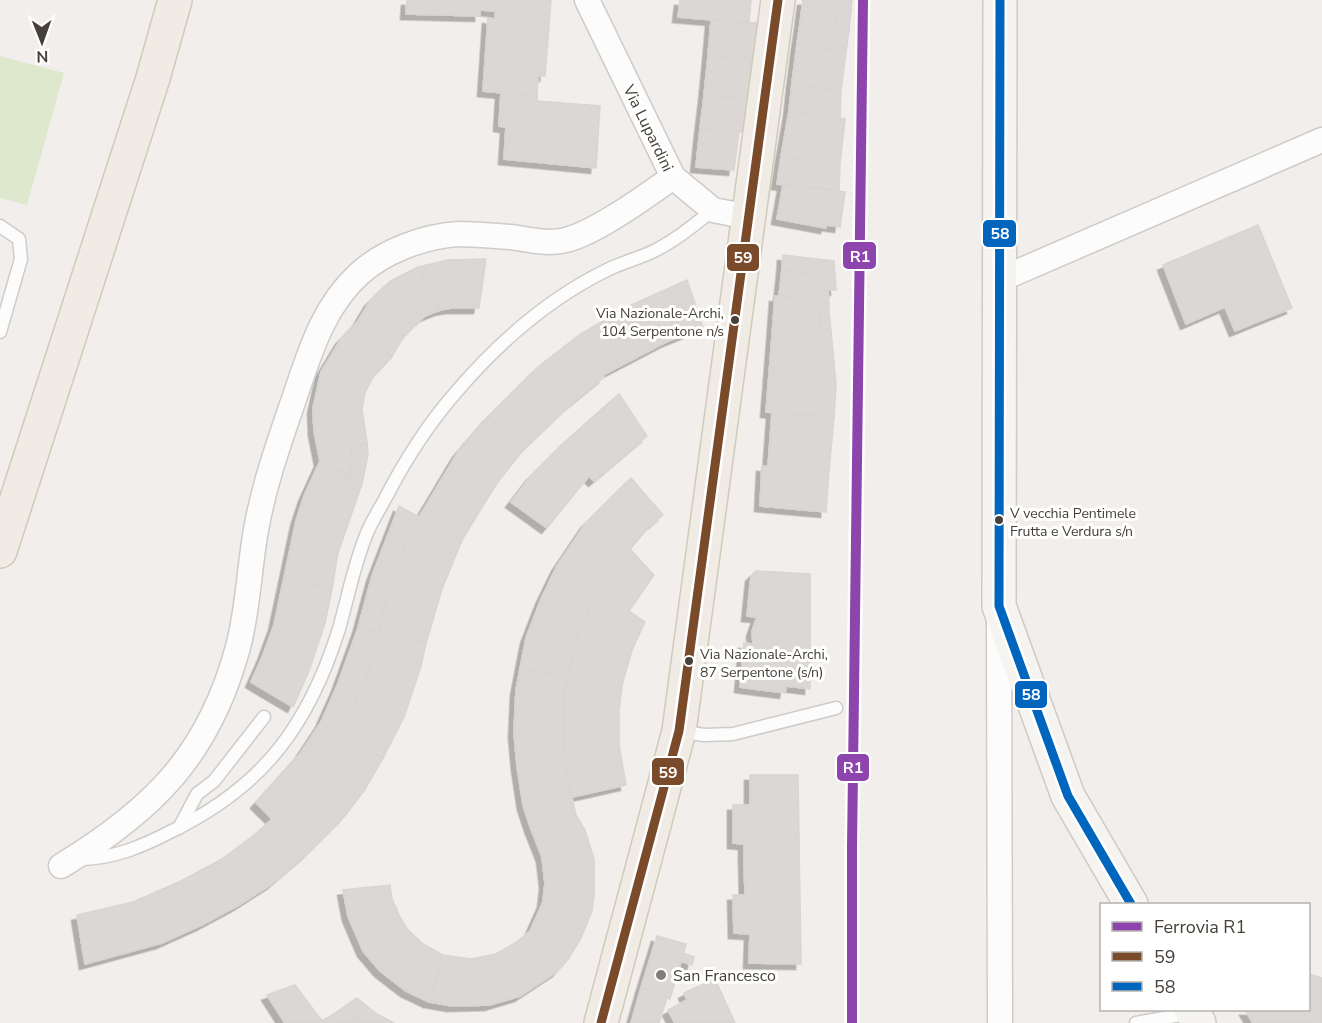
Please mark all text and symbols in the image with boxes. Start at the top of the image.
north arrow [12,12,72,72]
text: N [36,45,48,67]
street label: Via Lupardini [617,80,679,176]
line badge: 58 [982,219,1017,248]
text: 58 [990,223,1010,245]
line badge: R1 [842,241,877,270]
line badge: 59 [726,243,760,272]
text: R1 [850,246,870,268]
text: 59 [733,247,753,269]
place label: Via Nazionale-Archi, 104 Serpentone n/s [595,304,724,341]
marker: Via Nazionale-Archi, 104 Serpentone n/s [729,314,741,326]
place label: V vecchia Pentimele Frutta e Verdura s/n [1009,504,1136,541]
marker: V vecchia Pentimele Frutta e Verdura s/n [993,514,1005,526]
place label: Via Nazionale-Archi, 87 Serpentone (s/n) [699,645,828,682]
marker: Via Nazionale-Archi, 87 Serpentone (s/n) [683,655,695,667]
line badge: 58 [1014,680,1048,709]
text: 58 [1021,684,1041,706]
line badge: R1 [836,753,870,782]
line badge: 59 [651,757,685,786]
text: R1 [843,757,863,779]
text: 59 [658,762,678,784]
legend [1100,903,1310,1011]
text: Ferrovia R1 [1154,915,1246,939]
text: 59 [1154,945,1176,969]
place label: San Francesco [673,965,776,987]
marker: San Francesco [654,968,668,982]
text: 58 [1154,975,1176,999]

